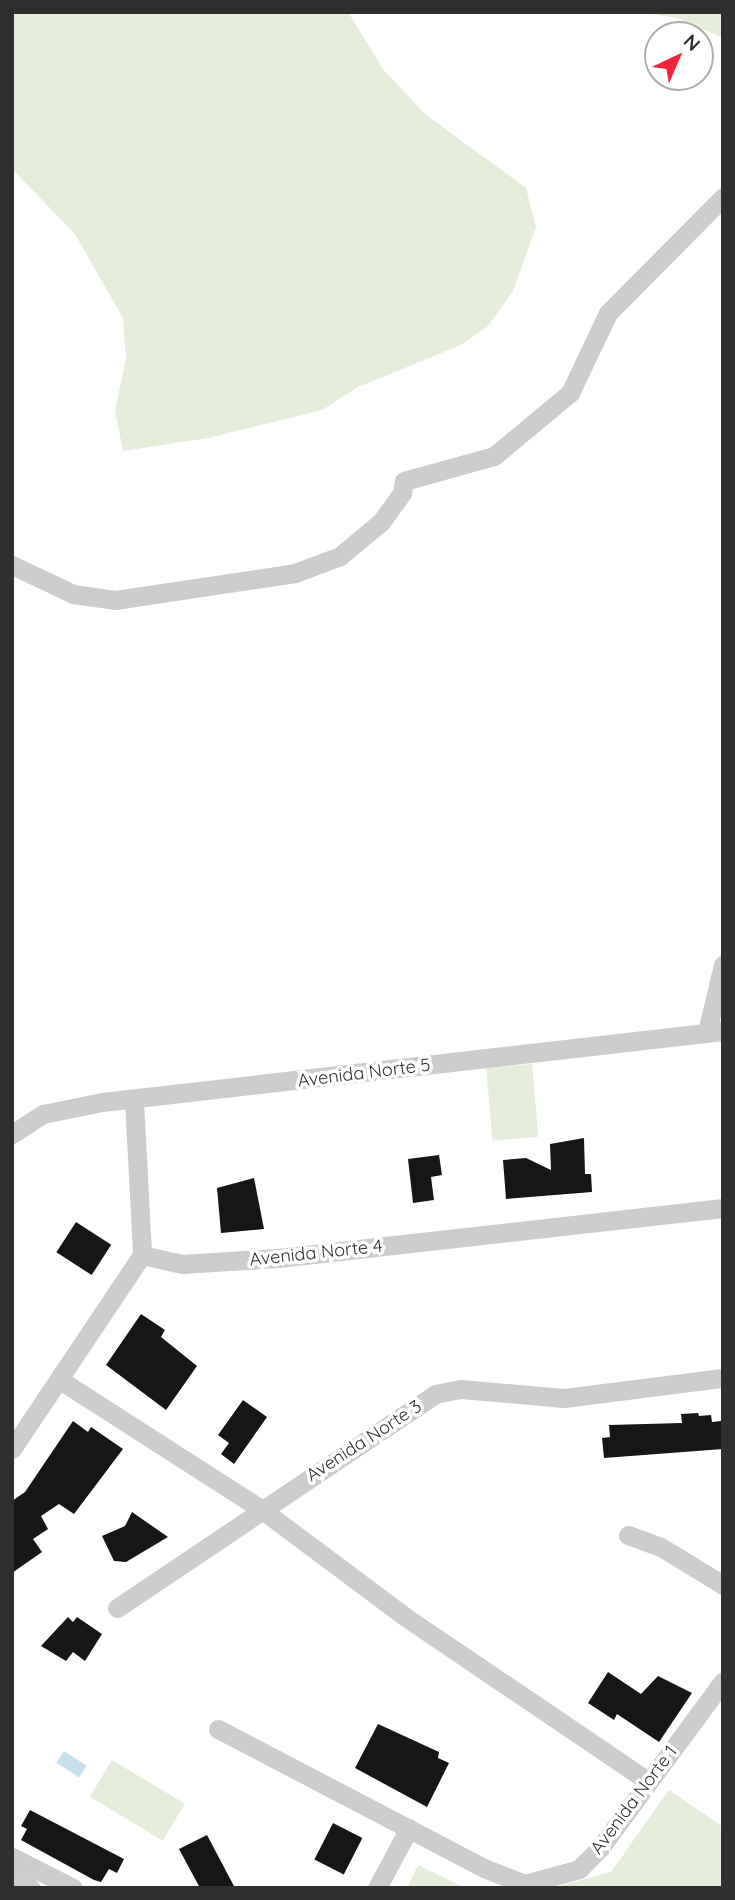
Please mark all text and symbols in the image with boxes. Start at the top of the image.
north arrow [644,21,714,91]
text: N [679,29,706,56]
street label: Avenida Norte 5 [296,1054,432,1092]
street label: Avenida Norte 4 [249,1235,383,1271]
street label: Avenida Norte 3 [302,1396,426,1486]
street label: Avenida Norte 1 [586,1741,682,1859]

